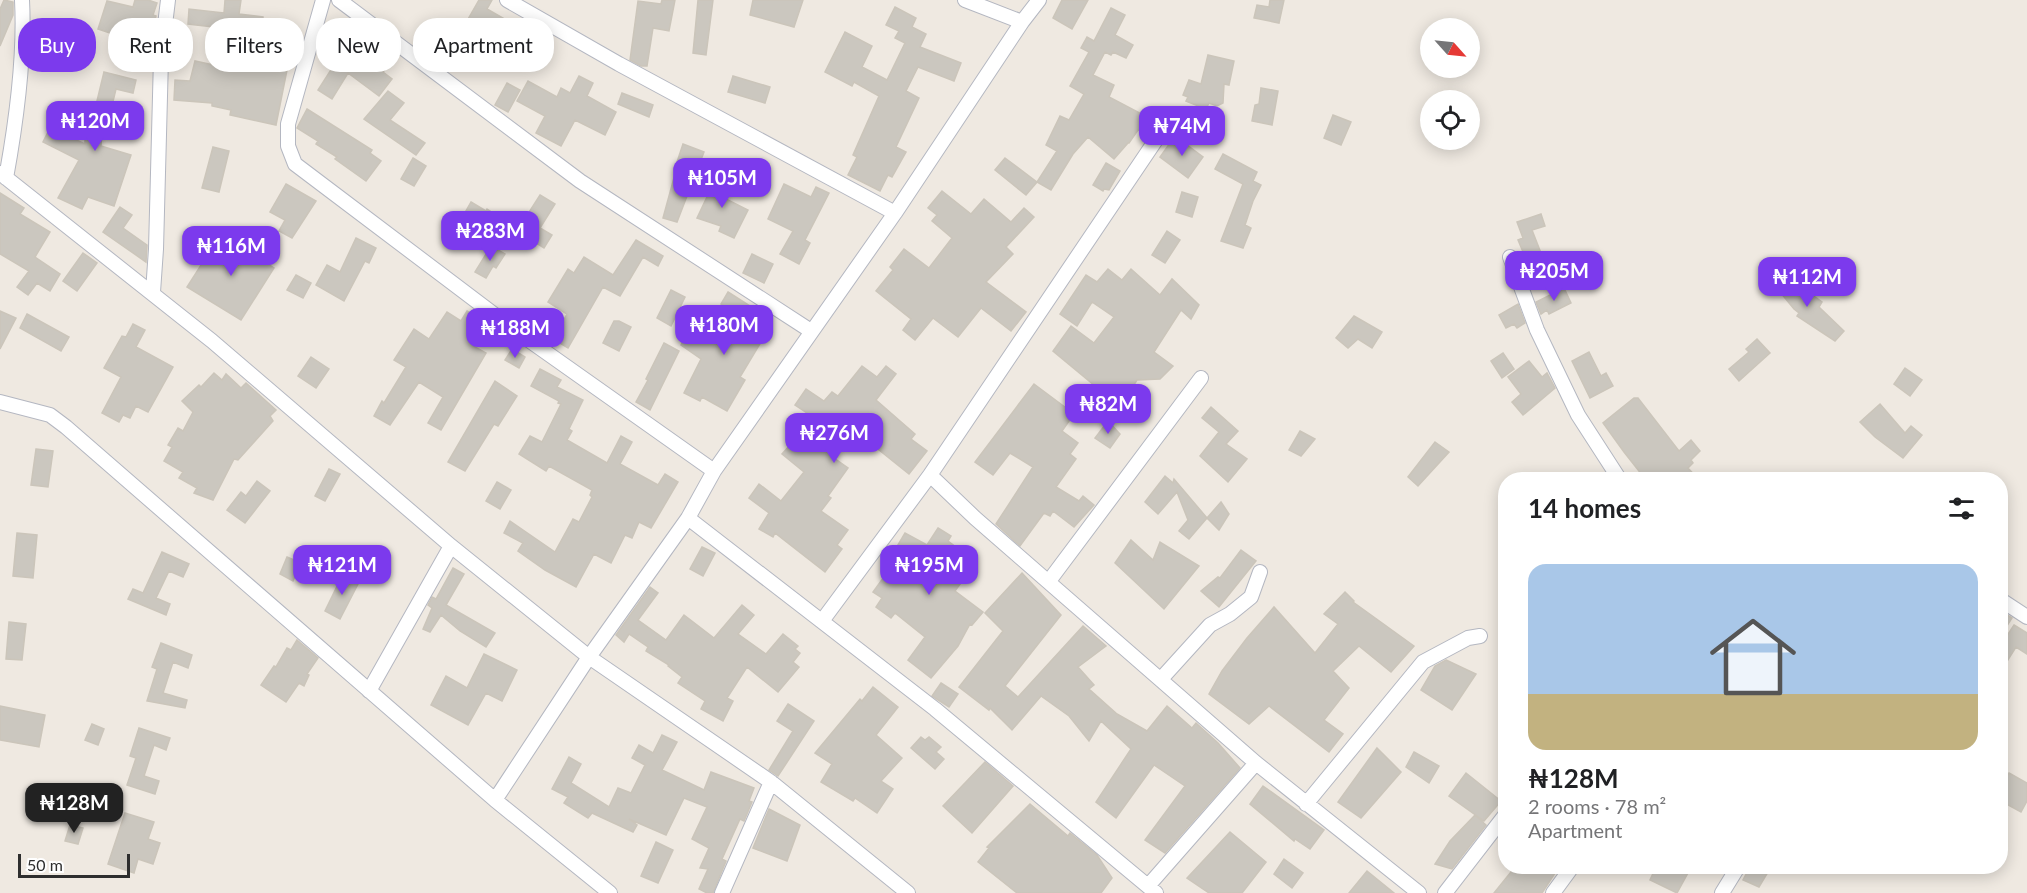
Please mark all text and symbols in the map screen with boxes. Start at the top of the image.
chip: Buy [18,18,96,72]
chip: Rent [108,18,193,72]
chip: Filters [205,18,304,72]
chip: New [316,18,401,72]
chip: Apartment [413,18,554,72]
north arrow [1420,18,1480,78]
map controls [1420,18,1480,150]
button: locate [1420,90,1480,150]
pin: ₦120M [53,101,137,152]
pin: ₦74M [1146,106,1218,157]
text: ₦120M [60,108,130,132]
text: ₦74M [1153,113,1211,137]
pin: ₦105M [680,158,764,209]
text: ₦105M [687,165,757,189]
pin: ₦283M [448,211,532,262]
text: ₦283M [455,218,525,242]
pin: ₦116M [189,226,273,277]
text: ₦116M [196,233,266,257]
pin: ₦205M [1512,251,1596,302]
pin: ₦112M [1765,257,1849,308]
text: ₦205M [1519,258,1589,282]
text: ₦112M [1772,264,1842,288]
pin: ₦180M [682,305,766,356]
pin: ₦188M [473,308,557,359]
text: ₦180M [689,312,759,336]
text: ₦188M [480,315,550,339]
pin: ₦82M [1072,384,1144,435]
text: ₦82M [1079,391,1137,415]
pin: ₦276M [792,413,876,464]
text: ₦276M [799,420,869,444]
text: 14 homes [1528,492,1641,524]
icon: filters [1945,492,1978,525]
pin: ₦121M [300,545,384,596]
pin: ₦195M [887,545,971,596]
text: ₦121M [307,552,377,576]
text: ₦195M [894,552,964,576]
icon: home [1699,603,1807,711]
text: ₦128M [1528,762,1619,794]
pin: ₦128M [32,783,116,834]
text: ₦128M [39,790,109,814]
text: 2 rooms · 78 m² [1528,794,1666,818]
text: Apartment [1528,818,1622,842]
scale bar [18,851,130,878]
text: 50 m [27,855,63,874]

